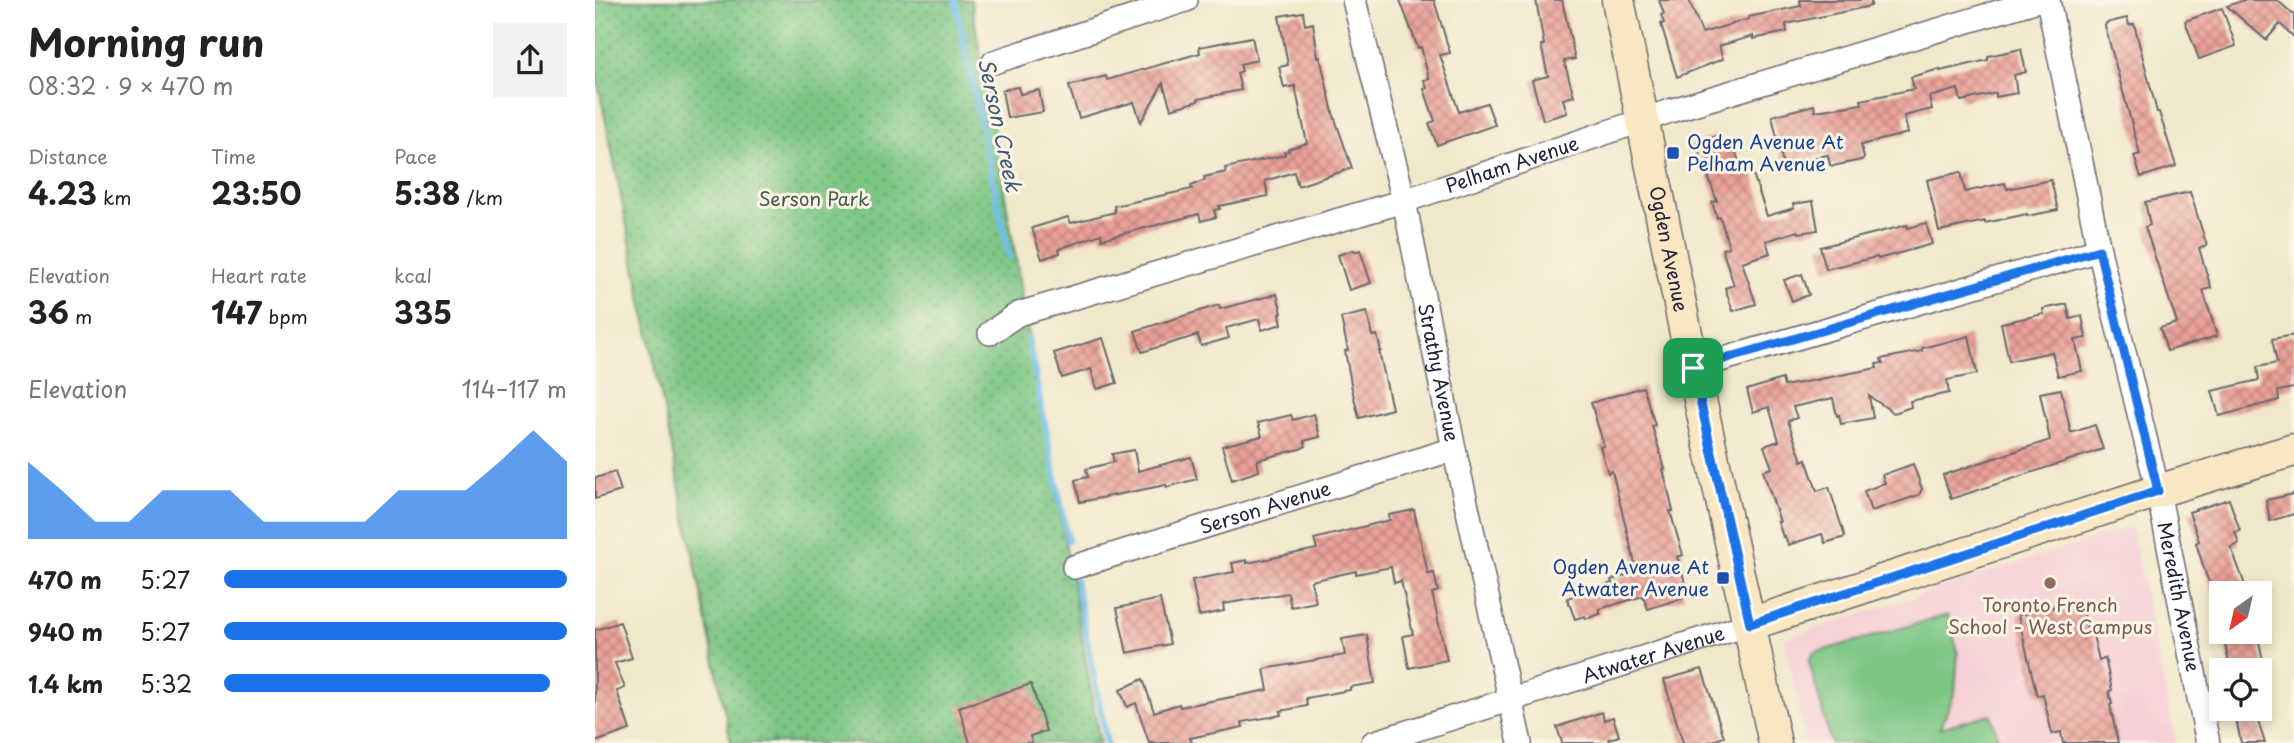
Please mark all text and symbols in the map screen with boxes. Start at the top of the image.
text: Morning run [28,13,264,70]
button: share [493,23,567,97]
water label: Serson Creek [971,55,1031,196]
text: 08:32 · 9 × 470 m [28,68,233,103]
place label: Ogden Avenue At Pelham Avenue [1687,127,1844,177]
street label: Pelham Avenue [1441,128,1582,199]
text: Distance [28,142,108,170]
text: Time [211,142,256,170]
text: Pace [394,142,437,170]
marker: Ogden Avenue At Pelham Avenue [1665,145,1681,161]
text: 4.23 [28,170,97,215]
text: 23:50 [211,170,302,215]
text: 5:38 [394,170,460,215]
text: km [97,183,132,211]
text: /km [460,183,503,211]
street label: Ogden Avenue [1643,183,1696,314]
park label: Serson Park [758,184,870,212]
text: Elevation [28,261,110,289]
text: Heart rate [211,261,307,289]
text: kcal [394,261,432,289]
text: 36 [28,289,69,334]
text: 147 [211,289,262,334]
text: 335 [394,289,452,334]
street label: Strathy Avenue [1412,301,1467,444]
text: m [69,302,92,330]
text: bpm [262,302,308,330]
pin [1663,338,1723,398]
icon: arrive [1674,349,1712,387]
text: Elevation [28,371,127,406]
text: 114–117 m [461,371,567,406]
street label: Serson Avenue [1196,473,1334,540]
street label: Meredith Avenue [2151,519,2208,674]
place label: Ogden Avenue At Atwater Avenue [1552,552,1709,602]
text: 470 m [28,562,102,597]
text: 5:27 [140,562,190,597]
marker: Ogden Avenue At Atwater Avenue [1715,570,1731,586]
marker: Toronto French School - West Campus [2042,575,2058,591]
north arrow [2209,581,2271,644]
map controls [2209,581,2272,721]
place label: Toronto French School - West Campus [1948,590,2152,640]
text: 940 m [28,614,103,649]
text: 5:27 [140,614,190,649]
street label: Atwater Avenue [1578,618,1728,689]
button: locate [2209,658,2272,721]
text: 1.4 km [28,666,103,701]
text: 5:32 [140,666,192,701]

